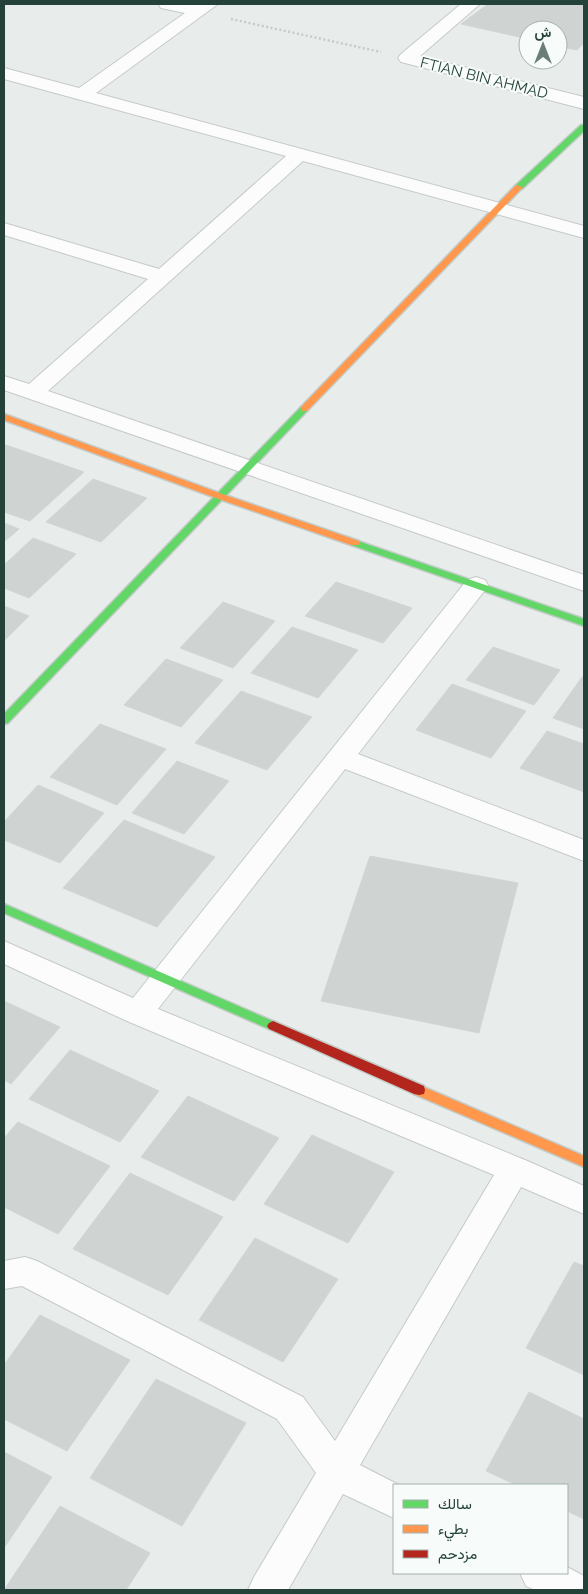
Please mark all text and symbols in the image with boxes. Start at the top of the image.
north arrow [518,20,568,70]
text: ش [535,24,552,41]
street label: FTIAN BIN AHMAD [418,53,550,103]
legend [393,1484,568,1574]
text: سالك [438,1495,472,1513]
text: بطيء [438,1520,468,1542]
text: مزدحم [438,1545,477,1564]

